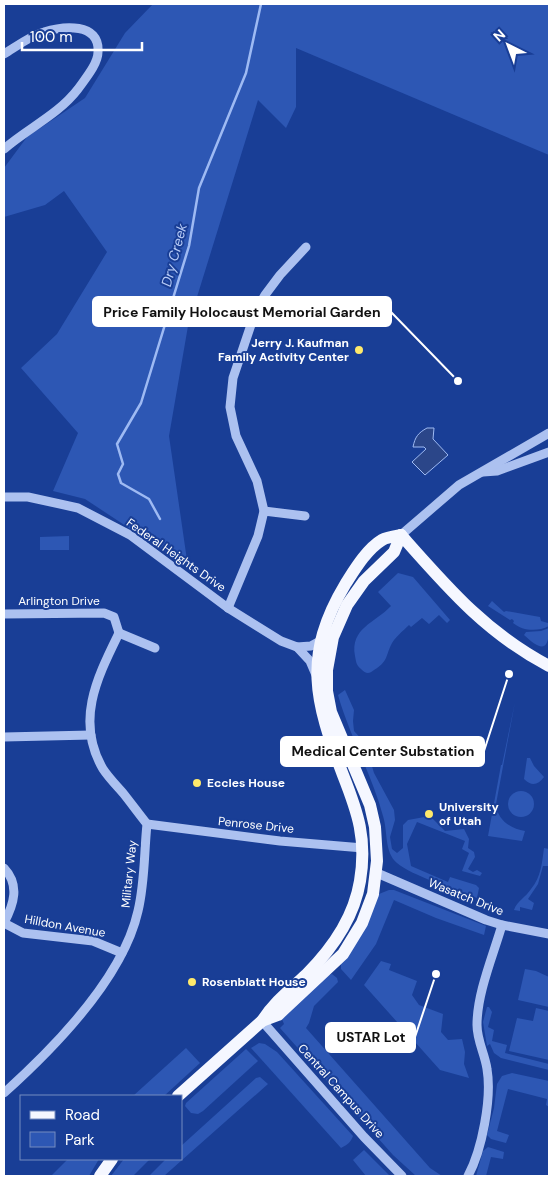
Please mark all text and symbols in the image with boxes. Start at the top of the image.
scale bar [22,20,142,52]
north arrow [483,20,533,70]
text: N [489,25,509,45]
text: 100 m [30,27,73,47]
water label: Dry Creek [157,221,191,289]
callout: Price Family Holocaust Memorial Garden [93,297,391,326]
text: Price Family Holocaust Memorial Garden [103,303,381,321]
place label: Jerry J. Kaufman Family Activity Center [218,335,349,365]
marker: Jerry J. Kaufman Family Activity Center [353,344,365,356]
street label: Federal Heights Drive [123,515,229,595]
street label: Arlington Drive [18,593,100,609]
callout: Medical Center Substation [281,737,484,766]
text: Medical Center Substation [291,742,475,760]
place label: Eccles House [207,775,285,791]
marker: Eccles House [191,777,203,789]
place label: University of Utah [439,799,499,829]
marker: University of Utah [423,808,435,820]
street label: Penrose Drive [217,813,295,837]
street label: Military Way [117,839,141,909]
street label: Wasatch Drive [426,875,506,919]
street label: Hilldon Avenue [23,911,107,941]
place label: Rosenblatt House [202,974,306,990]
marker: Rosenblatt House [186,976,198,988]
callout: USTAR Lot [326,1023,415,1052]
text: USTAR Lot [336,1028,406,1046]
street label: Central Campus Drive [294,1040,388,1142]
legend [20,1095,182,1160]
text: Road [65,1105,100,1125]
text: Park [65,1130,95,1150]

